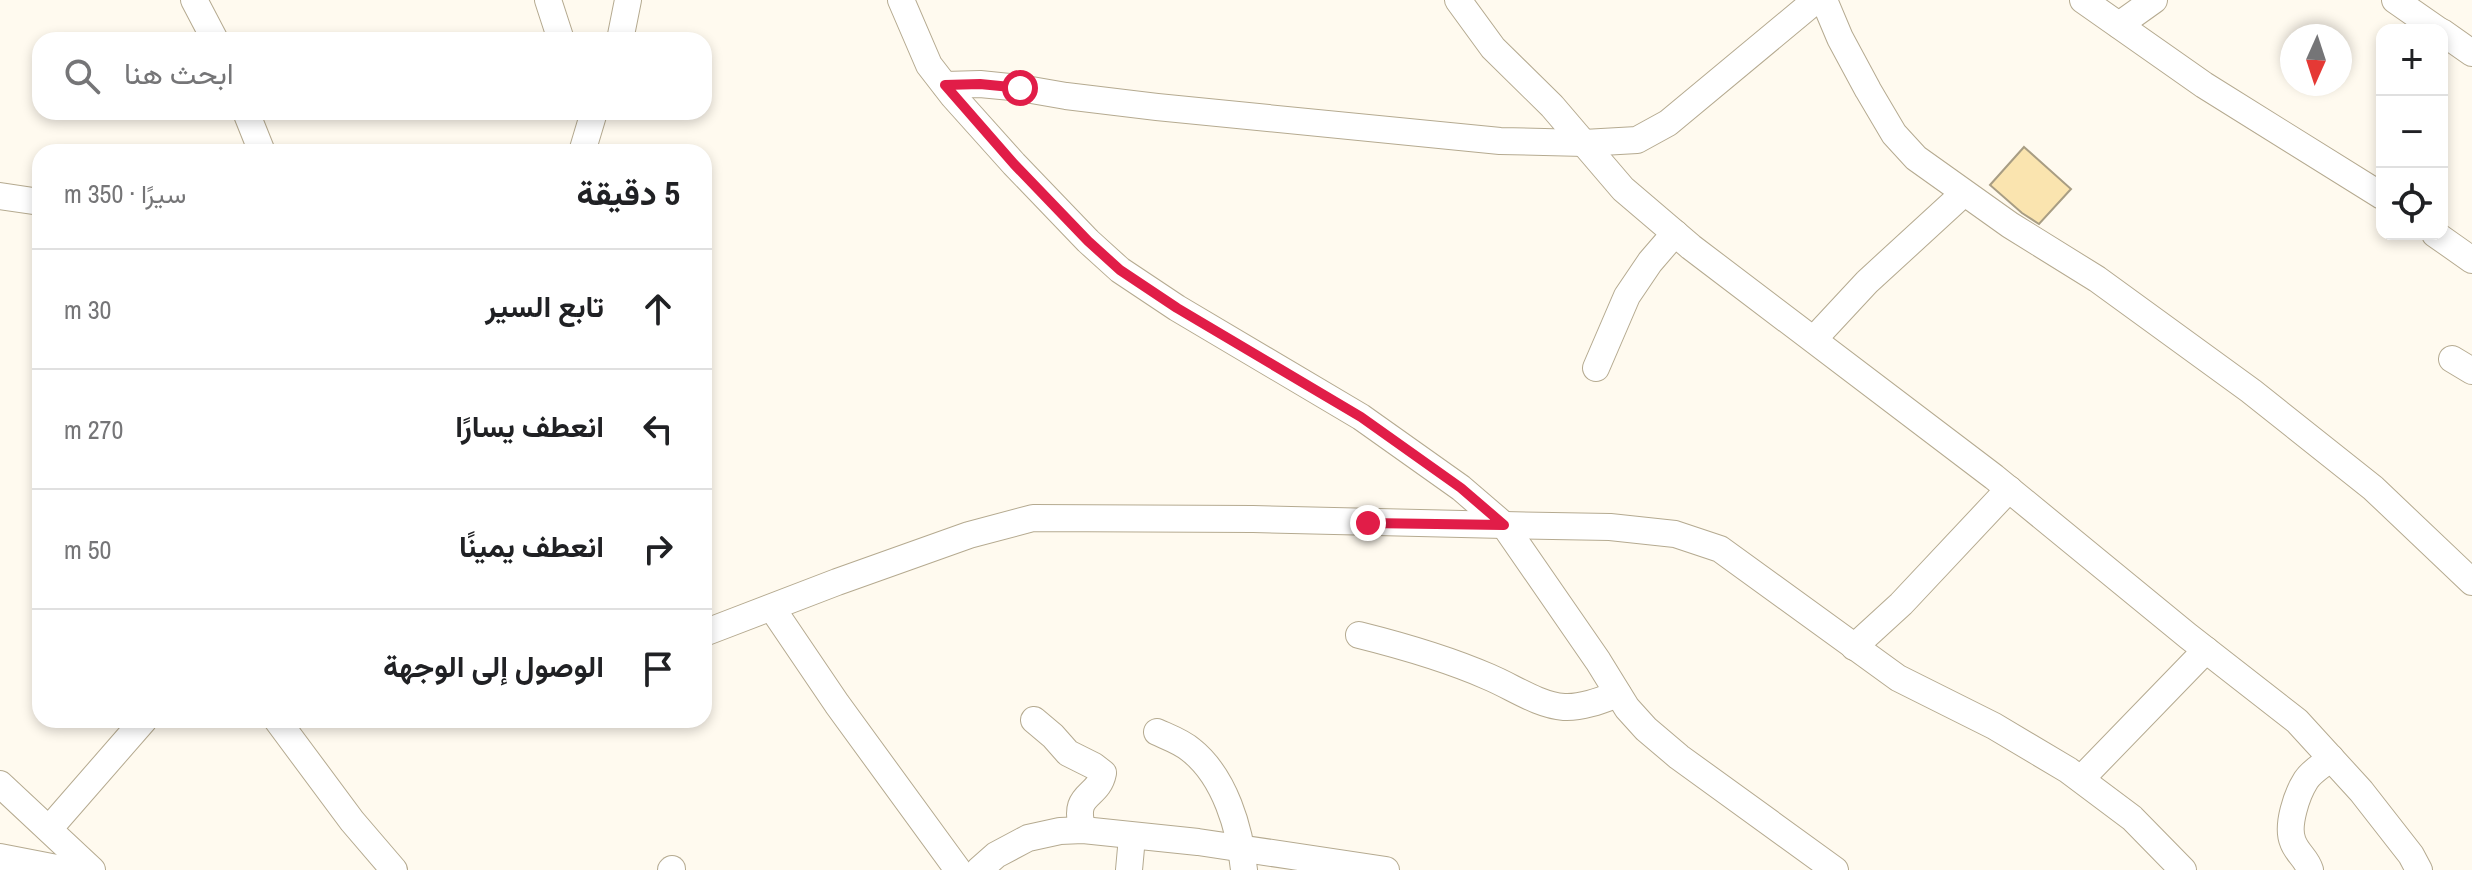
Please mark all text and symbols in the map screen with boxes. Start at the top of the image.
north arrow [2280,24,2352,96]
map controls [2376,24,2448,240]
button: + [2376,24,2448,96]
search box [32,32,712,120]
text: ابحث هنا [124,53,234,93]
icon: search [60,54,104,98]
route start [1002,70,1038,106]
button: − [2376,96,2448,168]
button: locate [2376,168,2448,240]
text: 5 دقيقة [577,170,680,216]
text: سيرًا · 350 m [64,176,186,211]
text: تابع السير [485,286,604,326]
icon: ahead [636,287,680,331]
text: 30 m [64,292,111,327]
text: انعطف يسارًا [455,406,604,446]
icon: left [636,407,680,451]
text: 270 m [64,412,123,447]
route end [1350,505,1386,541]
text: انعطف يمينًا [459,526,604,566]
icon: right [636,527,680,571]
text: 50 m [64,532,111,567]
text: الوصول إلى الوجهة [383,646,604,686]
icon: arrive [636,647,680,691]

